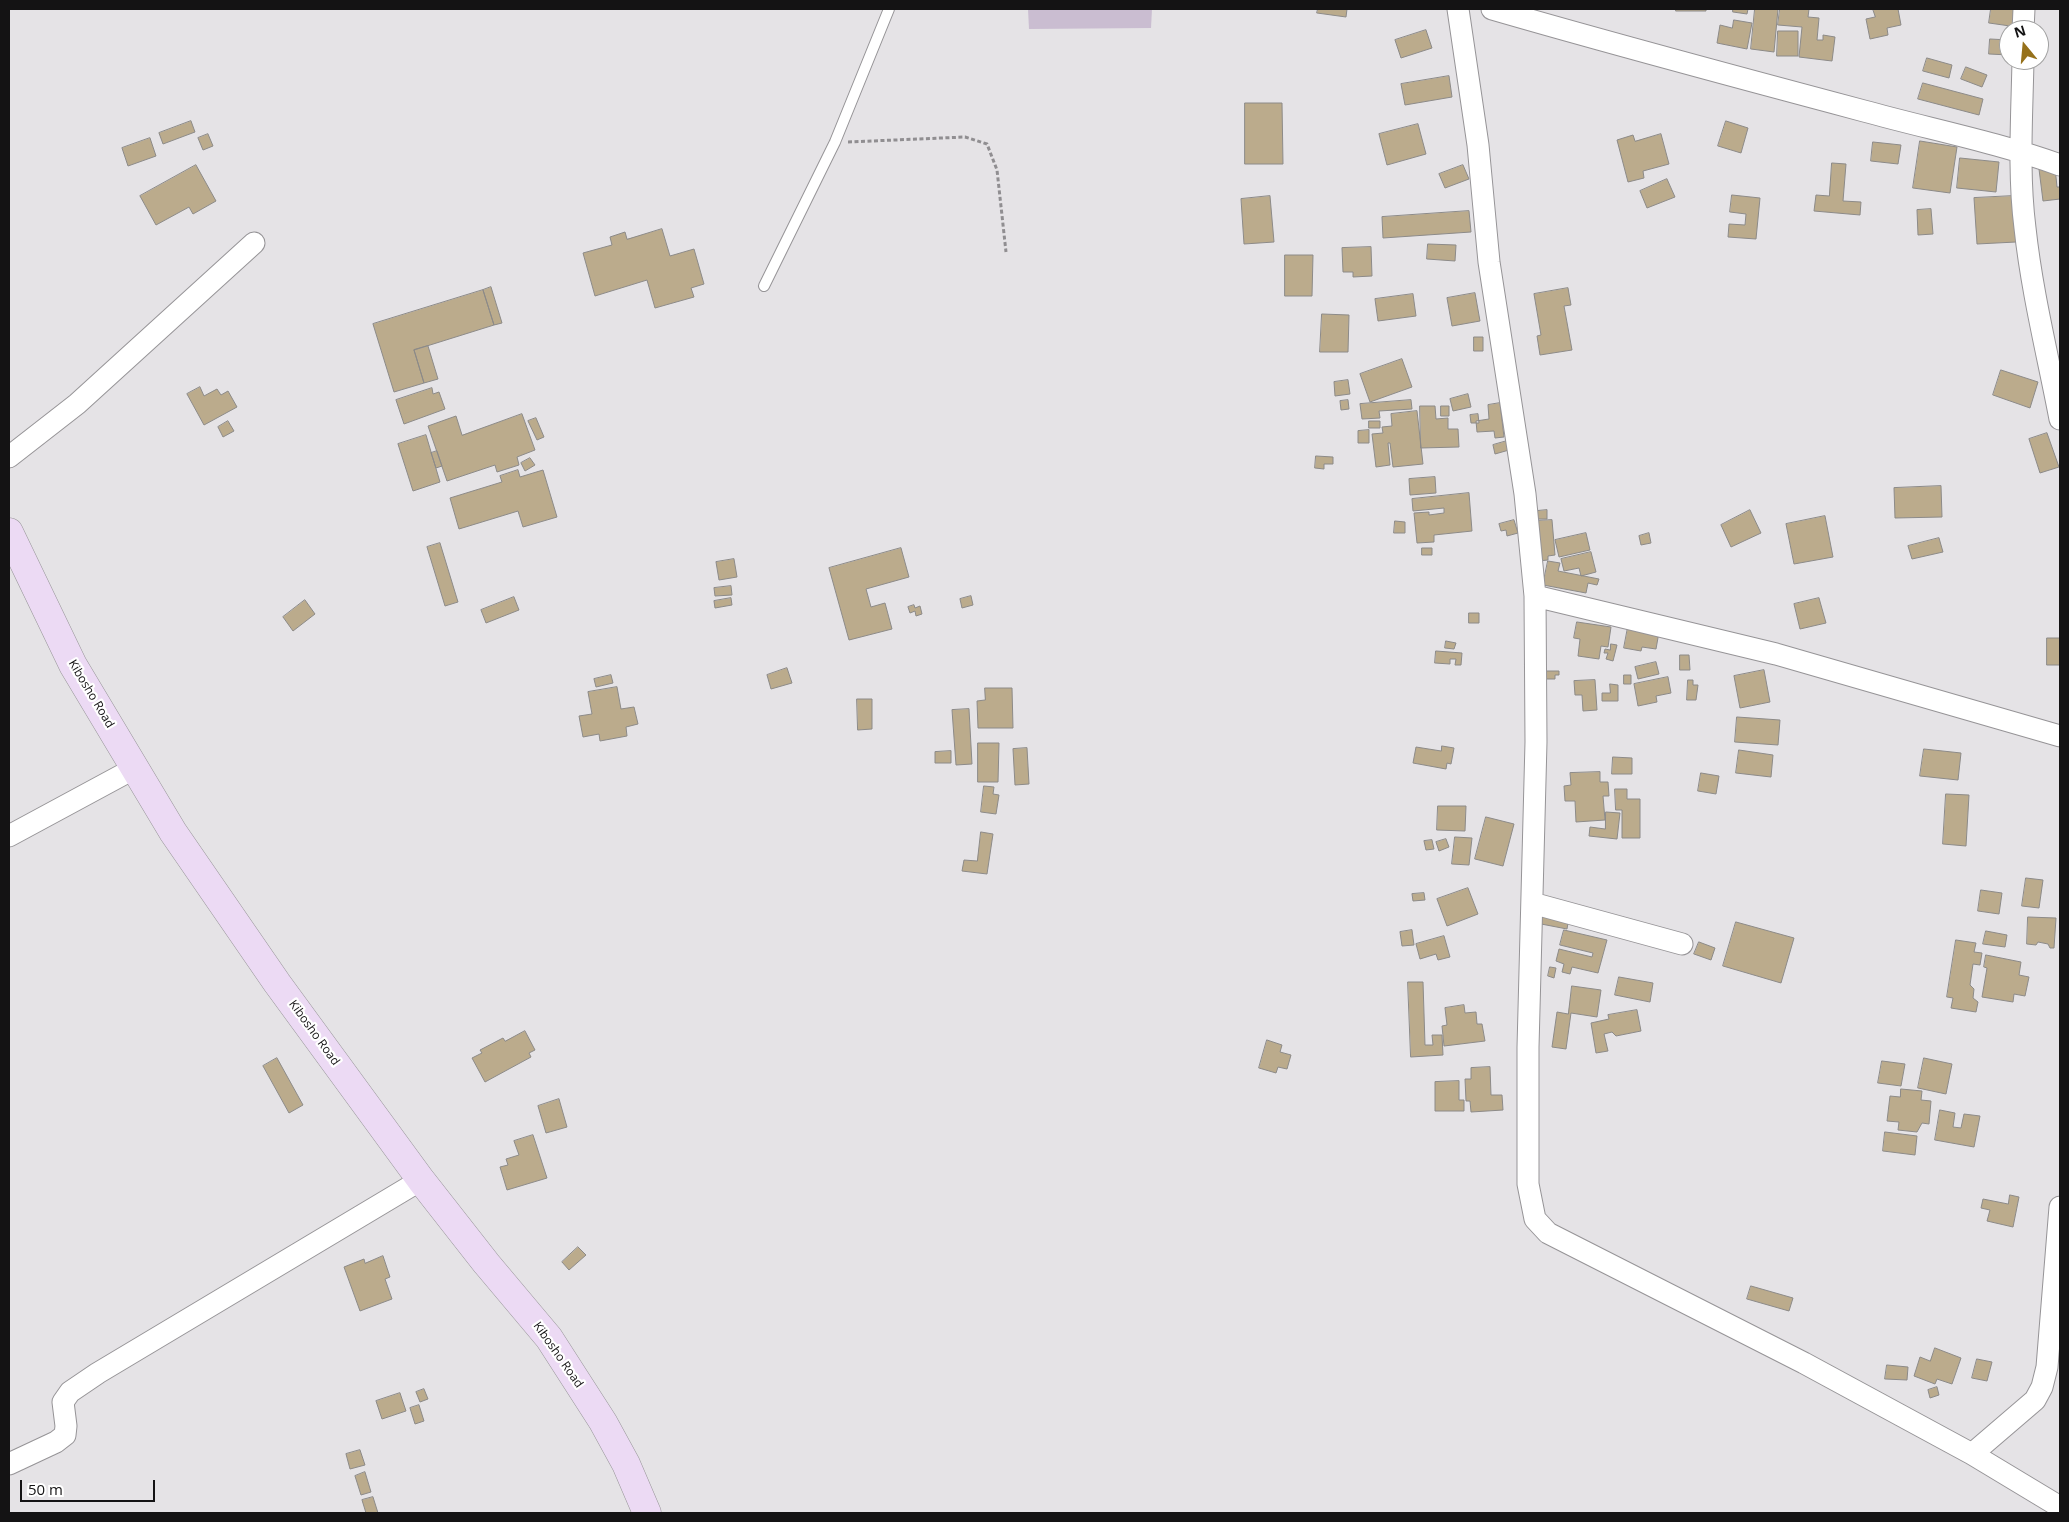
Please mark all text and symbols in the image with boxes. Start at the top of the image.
north arrow [1999,20,2049,70]
text: N [2012,20,2028,42]
street label: Kibosho Road [65,657,117,731]
street label: Kibosho Road [286,998,342,1068]
street label: Kibosho Road [530,1319,586,1391]
scale bar [22,1470,158,1502]
text: 50 m [28,1479,63,1499]

